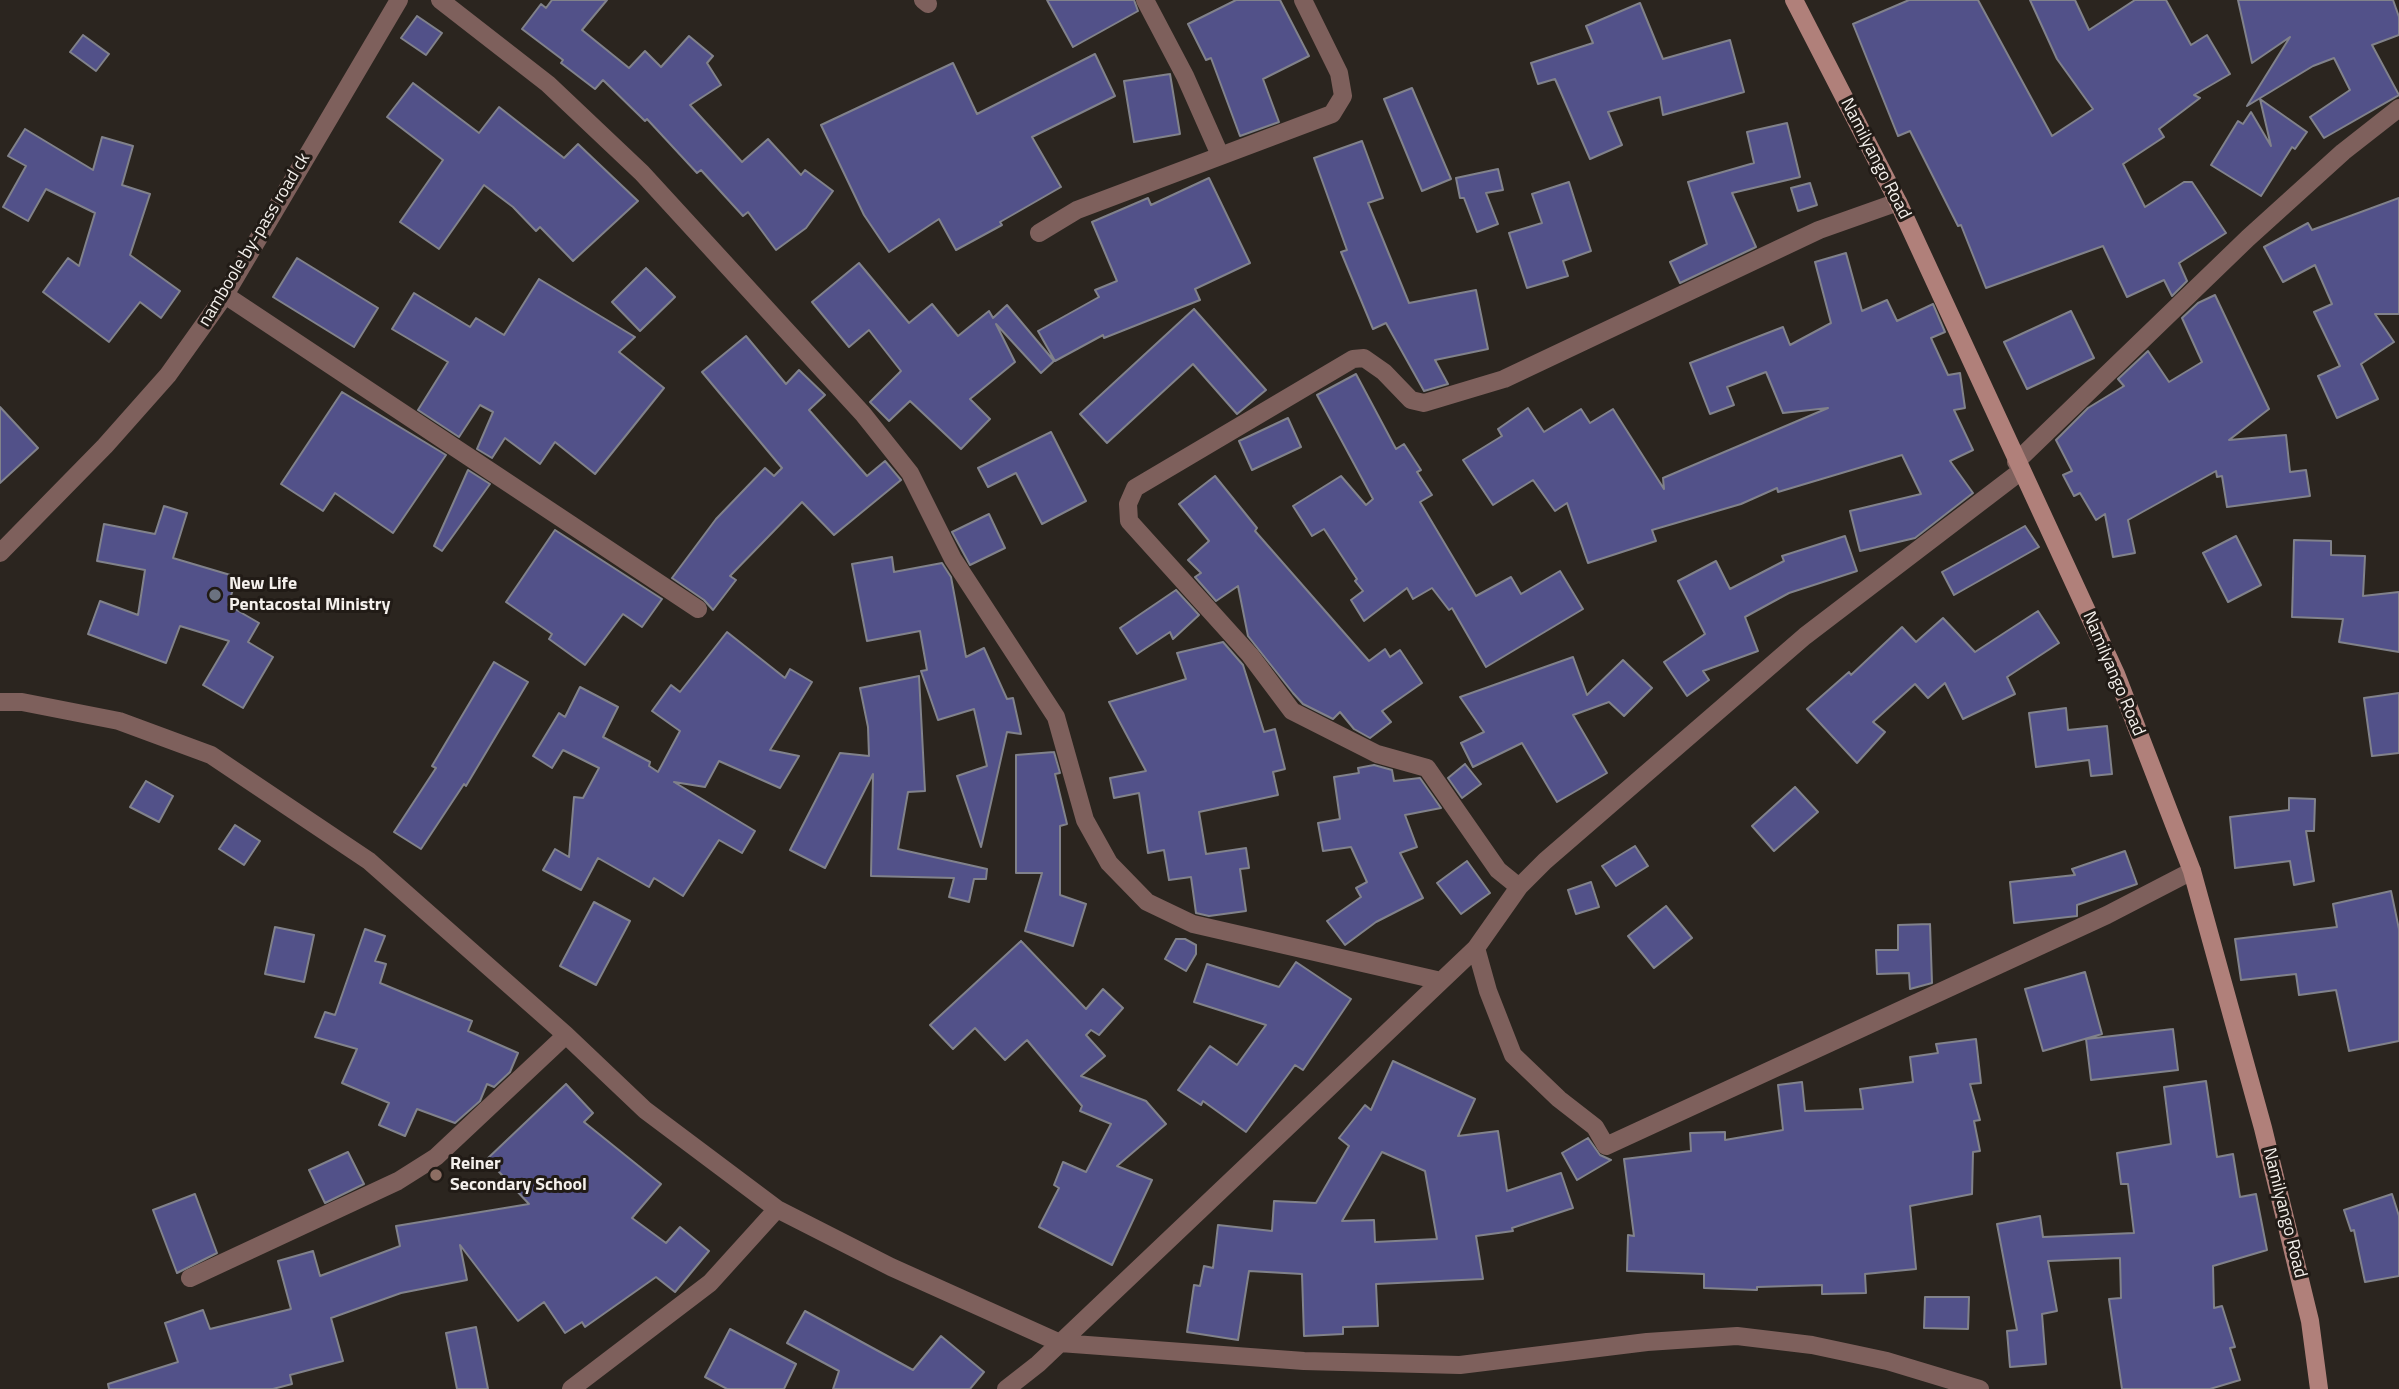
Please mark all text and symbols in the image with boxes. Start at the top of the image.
street label: Namilyango Road [1835,95,1915,223]
street label: namboole by-pass road ck [195,149,315,331]
place label: New Life Pentacostal Ministry [229,574,391,616]
marker: New Life Pentacostal Ministry [207,587,223,603]
street label: Namilyango Road [2077,608,2149,740]
street label: Namilyango Road [2257,1146,2311,1280]
place label: Reiner Secondary School [450,1154,587,1196]
marker: Reiner Secondary School [428,1167,444,1183]

